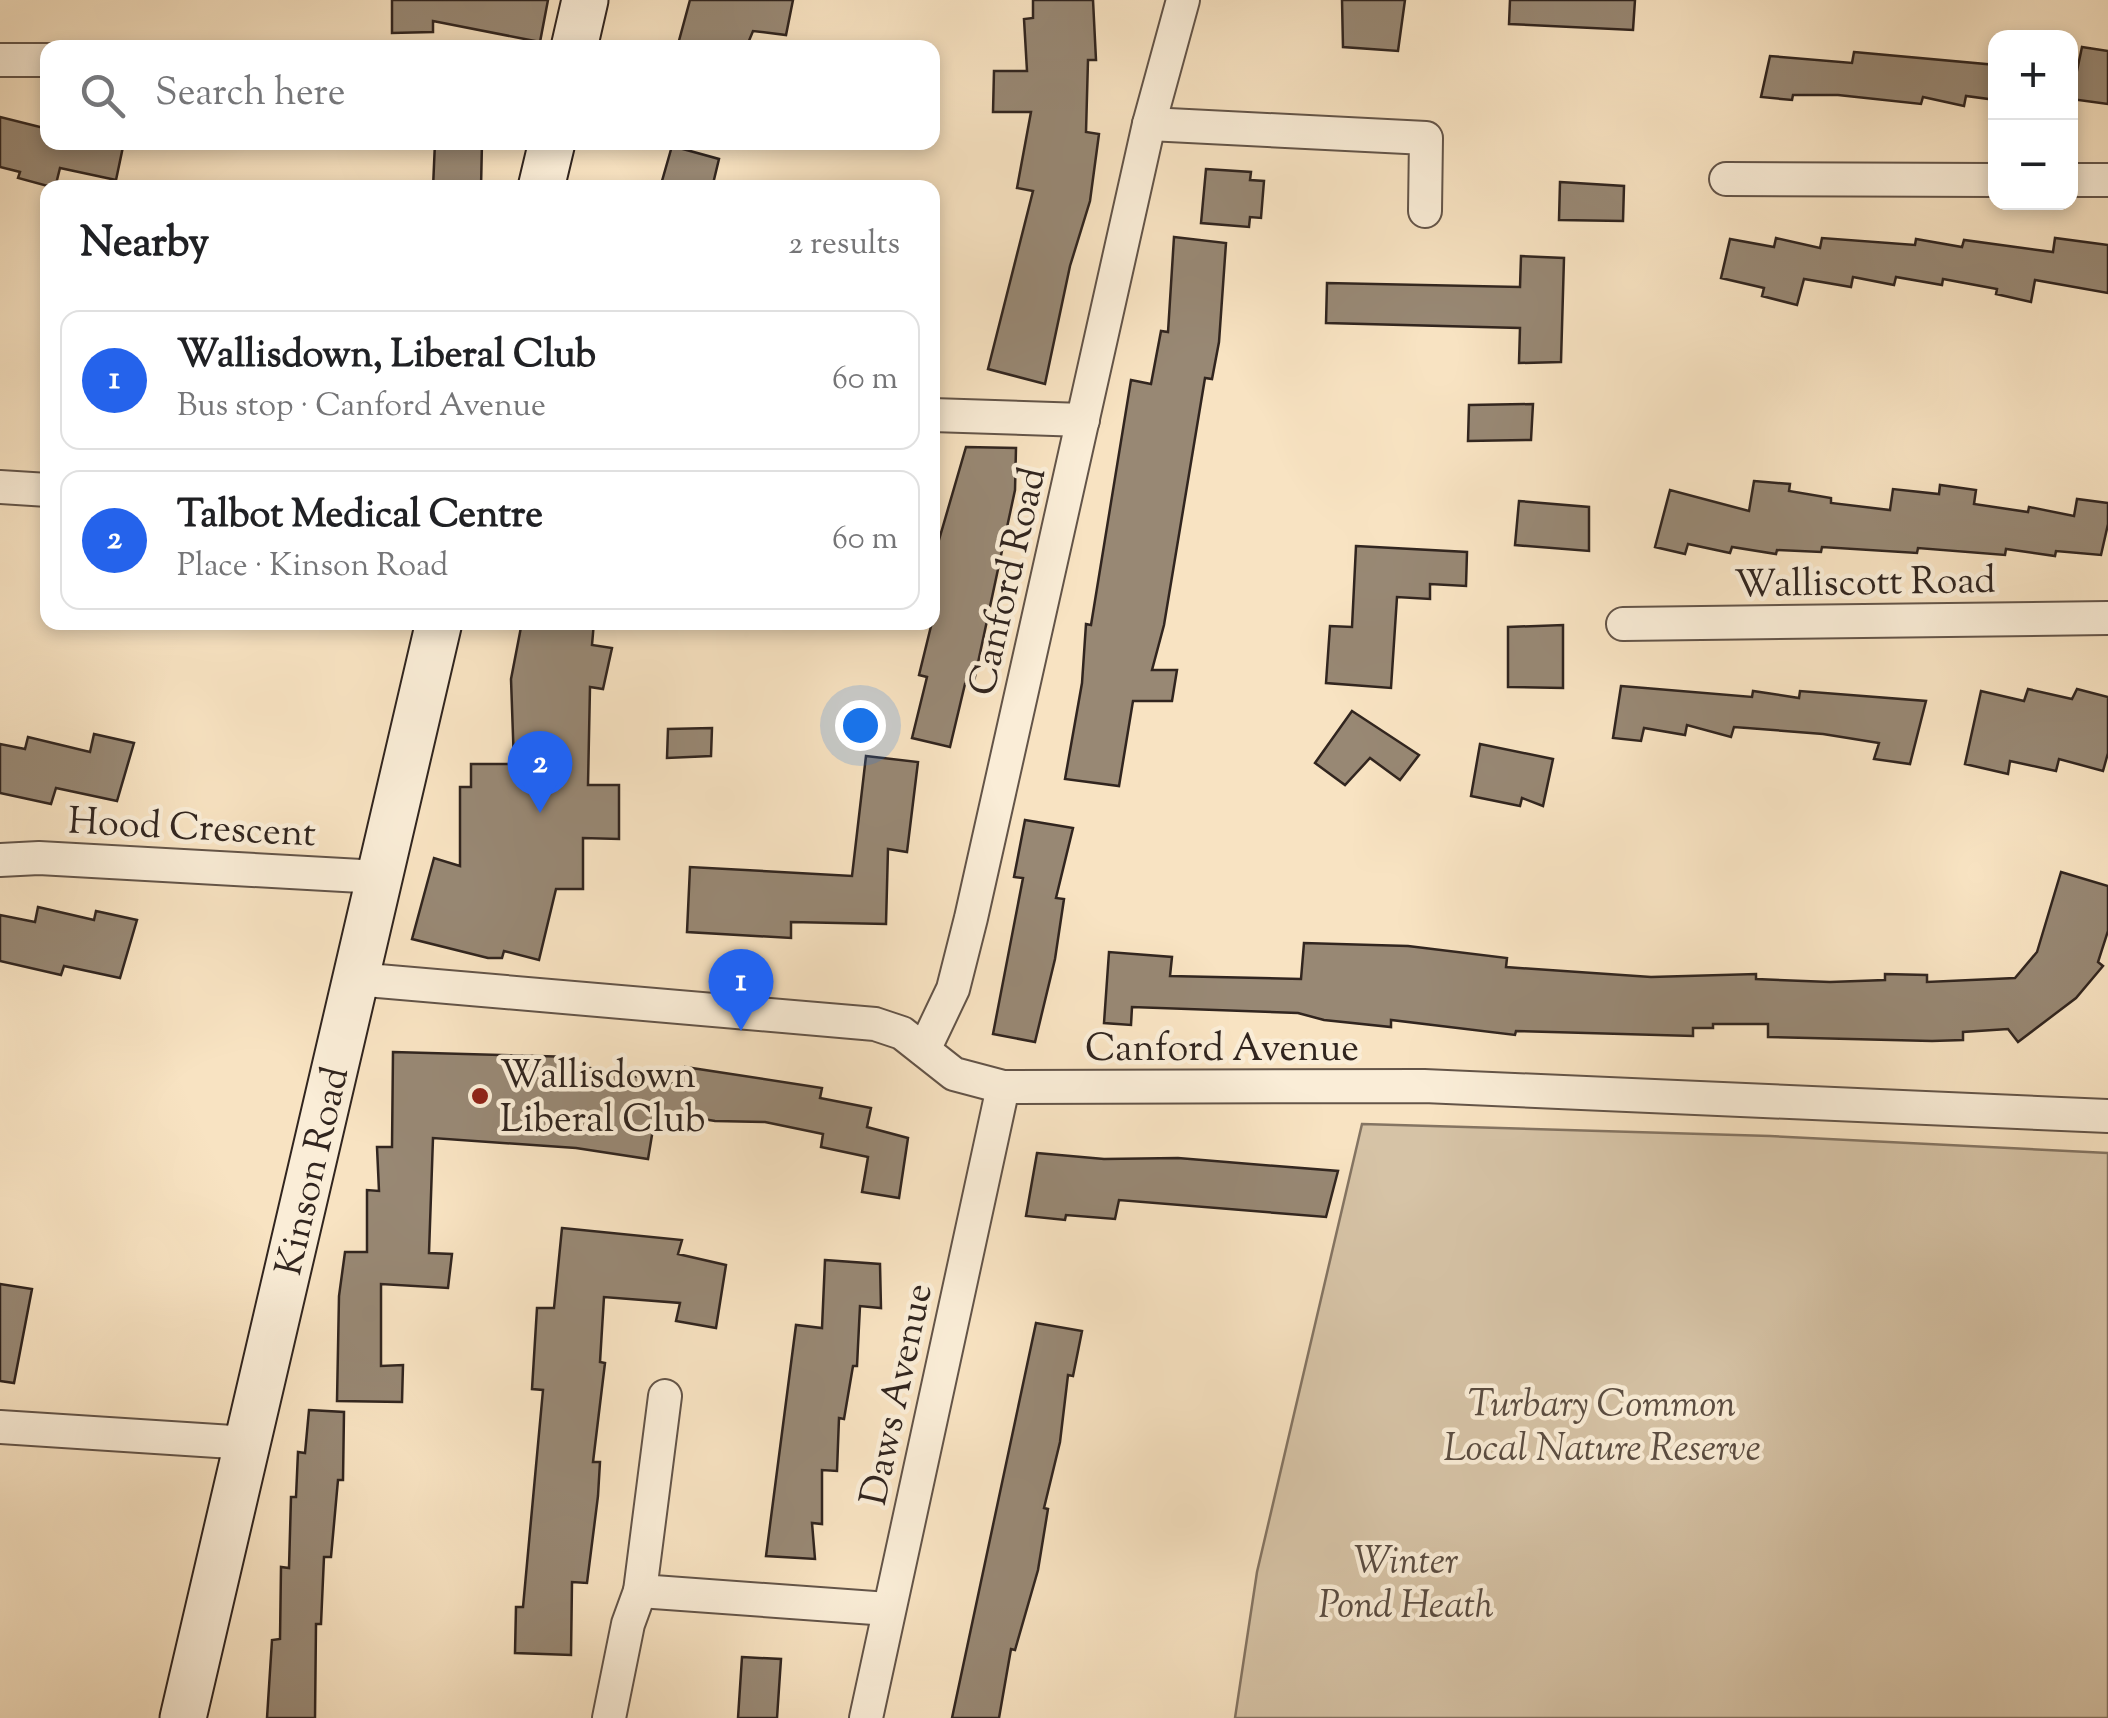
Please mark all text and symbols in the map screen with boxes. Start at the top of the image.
map controls [1988,30,2078,210]
button: + [1988,30,2078,120]
search box [40,40,940,150]
icon: search [75,68,130,123]
text: Search here [155,68,346,122]
button: − [1988,120,2078,210]
text: Nearby [80,215,209,275]
text: 2 results [788,222,900,268]
text: Wallisdown, Liberal Club [177,330,596,384]
text: 1 [109,357,120,403]
text: 60 m [832,357,898,403]
text: Bus stop · Canford Avenue [177,384,546,430]
street label: Canford Road [957,463,1062,701]
text: Talbot Medical Centre [177,490,543,544]
text: 2 [107,517,122,563]
text: 60 m [832,517,898,563]
text: Place · Kinson Road [177,544,448,590]
street label: Walliscott Road [1734,556,1996,614]
your location [835,700,886,751]
pin: 2 [508,730,572,813]
street label: Hood Crescent [66,797,317,863]
pin: 1 [708,948,774,1031]
street label: Canford Avenue [1085,1024,1359,1078]
place label: Wallisdown Liberal Club [500,1051,705,1149]
street label: Kinson Road [264,1062,365,1281]
marker: Wallisdown Liberal Club [469,1085,491,1107]
street label: Daws Avenue [849,1279,949,1511]
park label: Turbary Common Local Nature Reserve [1443,1380,1761,1478]
park label: Winter Pond Heath [1319,1537,1494,1635]

